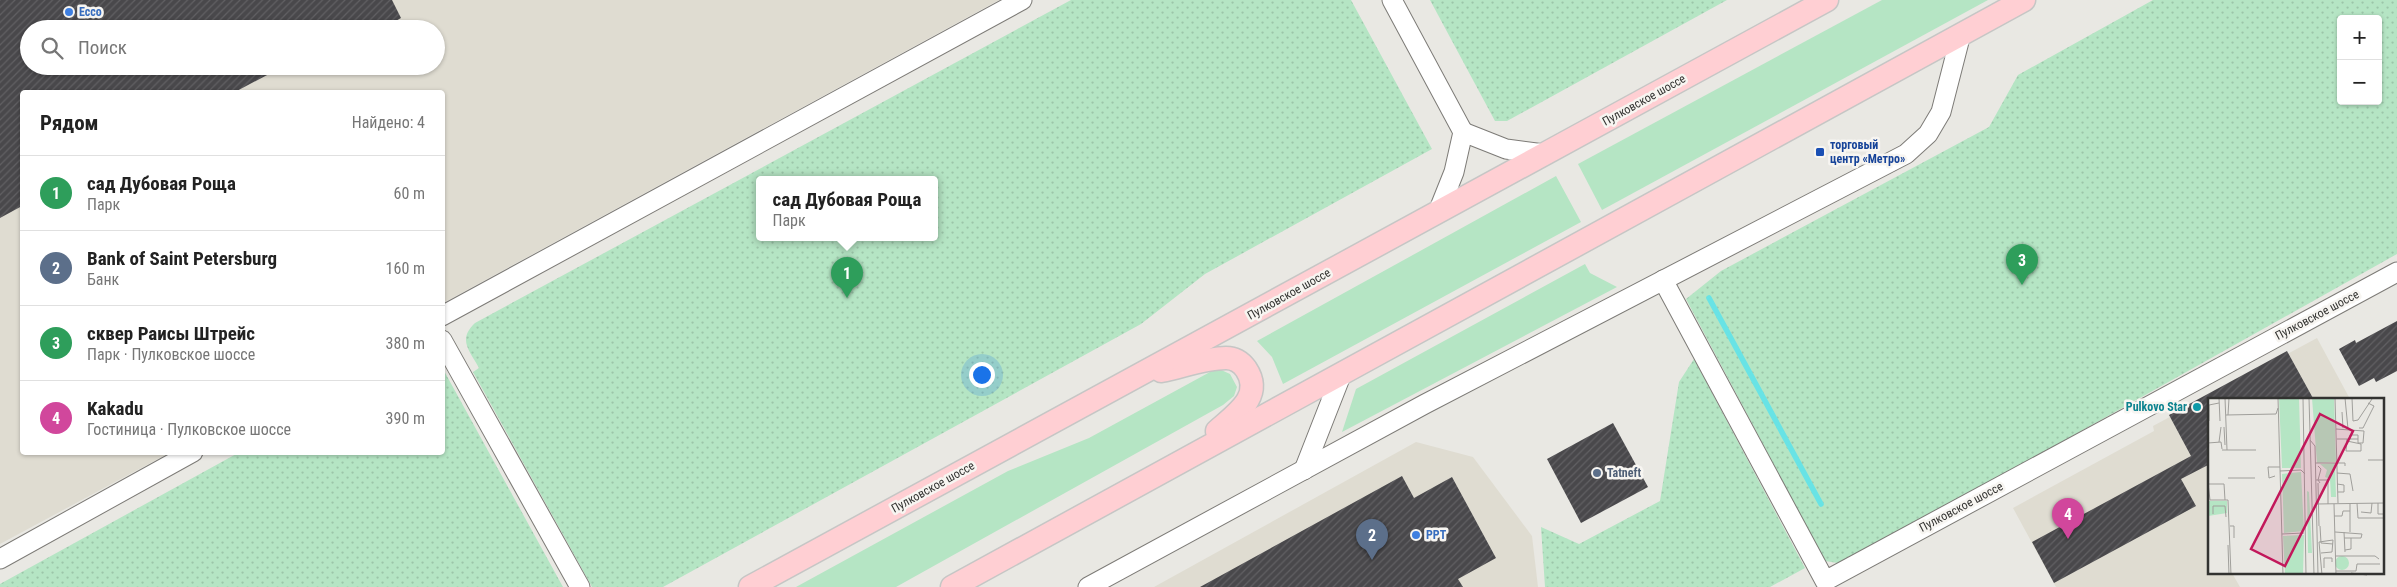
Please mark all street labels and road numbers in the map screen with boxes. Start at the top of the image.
street label: Пулковское шоссе [1600,71,1688,129]
street label: Пулковское шоссе [1245,265,1333,323]
street label: Пулковское шоссе [2273,287,2362,343]
street label: Пулковское шоссе [889,458,977,516]
street label: Пулковское шоссе [1917,479,2006,535]

